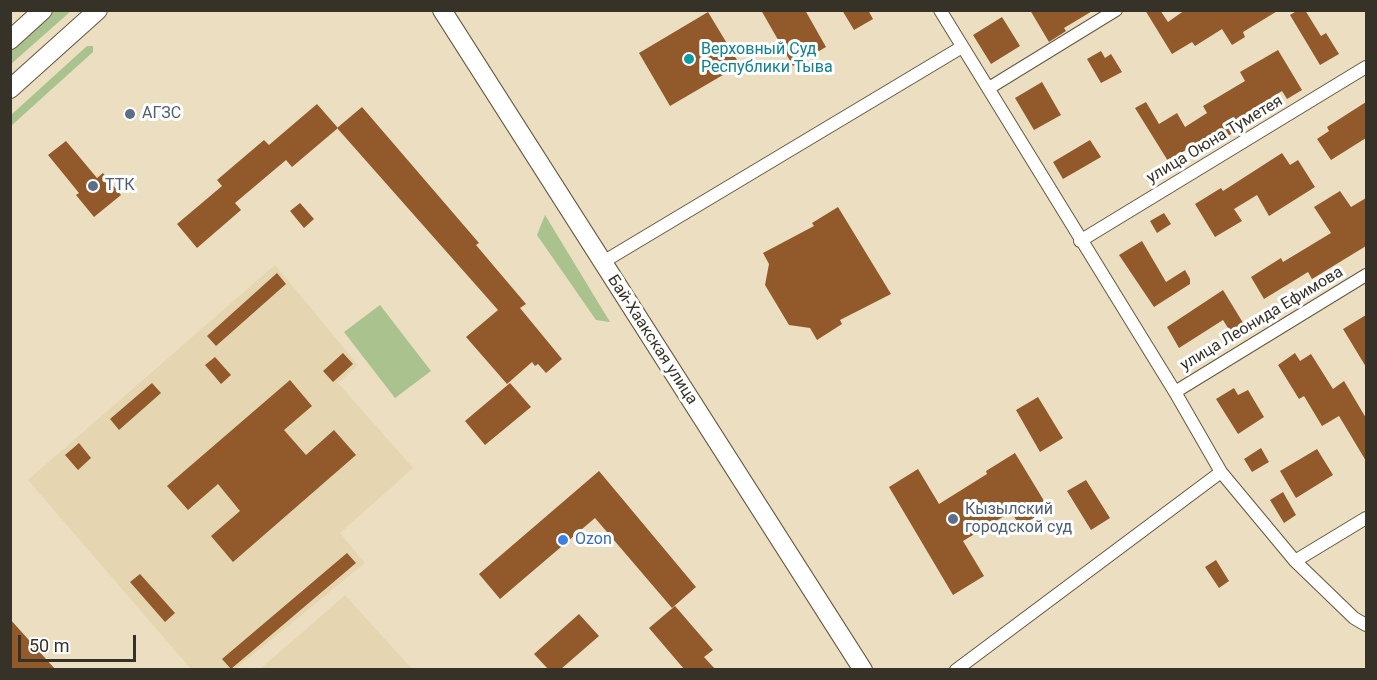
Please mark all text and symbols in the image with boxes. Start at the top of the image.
place label: Верховный Суд Республики Тыва [701,40,833,78]
marker: Верховный Суд Республики Тыва [682,52,696,66]
street label: улица Оюна Туметея [1144,92,1286,188]
place label: АГЗС [142,104,181,124]
marker: АГЗС [123,107,137,121]
place label: ТТК [105,176,134,196]
marker: ТТК [86,179,100,193]
street label: улица Леонида Ефимова [1177,263,1347,375]
street label: Бай-Хаакская улица [603,272,701,408]
place label: Кызылский городской суд [965,500,1072,538]
marker: Кызылский городской суд [946,512,960,526]
place label: Ozon [575,530,612,550]
marker: Ozon [556,533,570,547]
scale bar [21,623,140,661]
text: 50 m [29,635,69,656]

